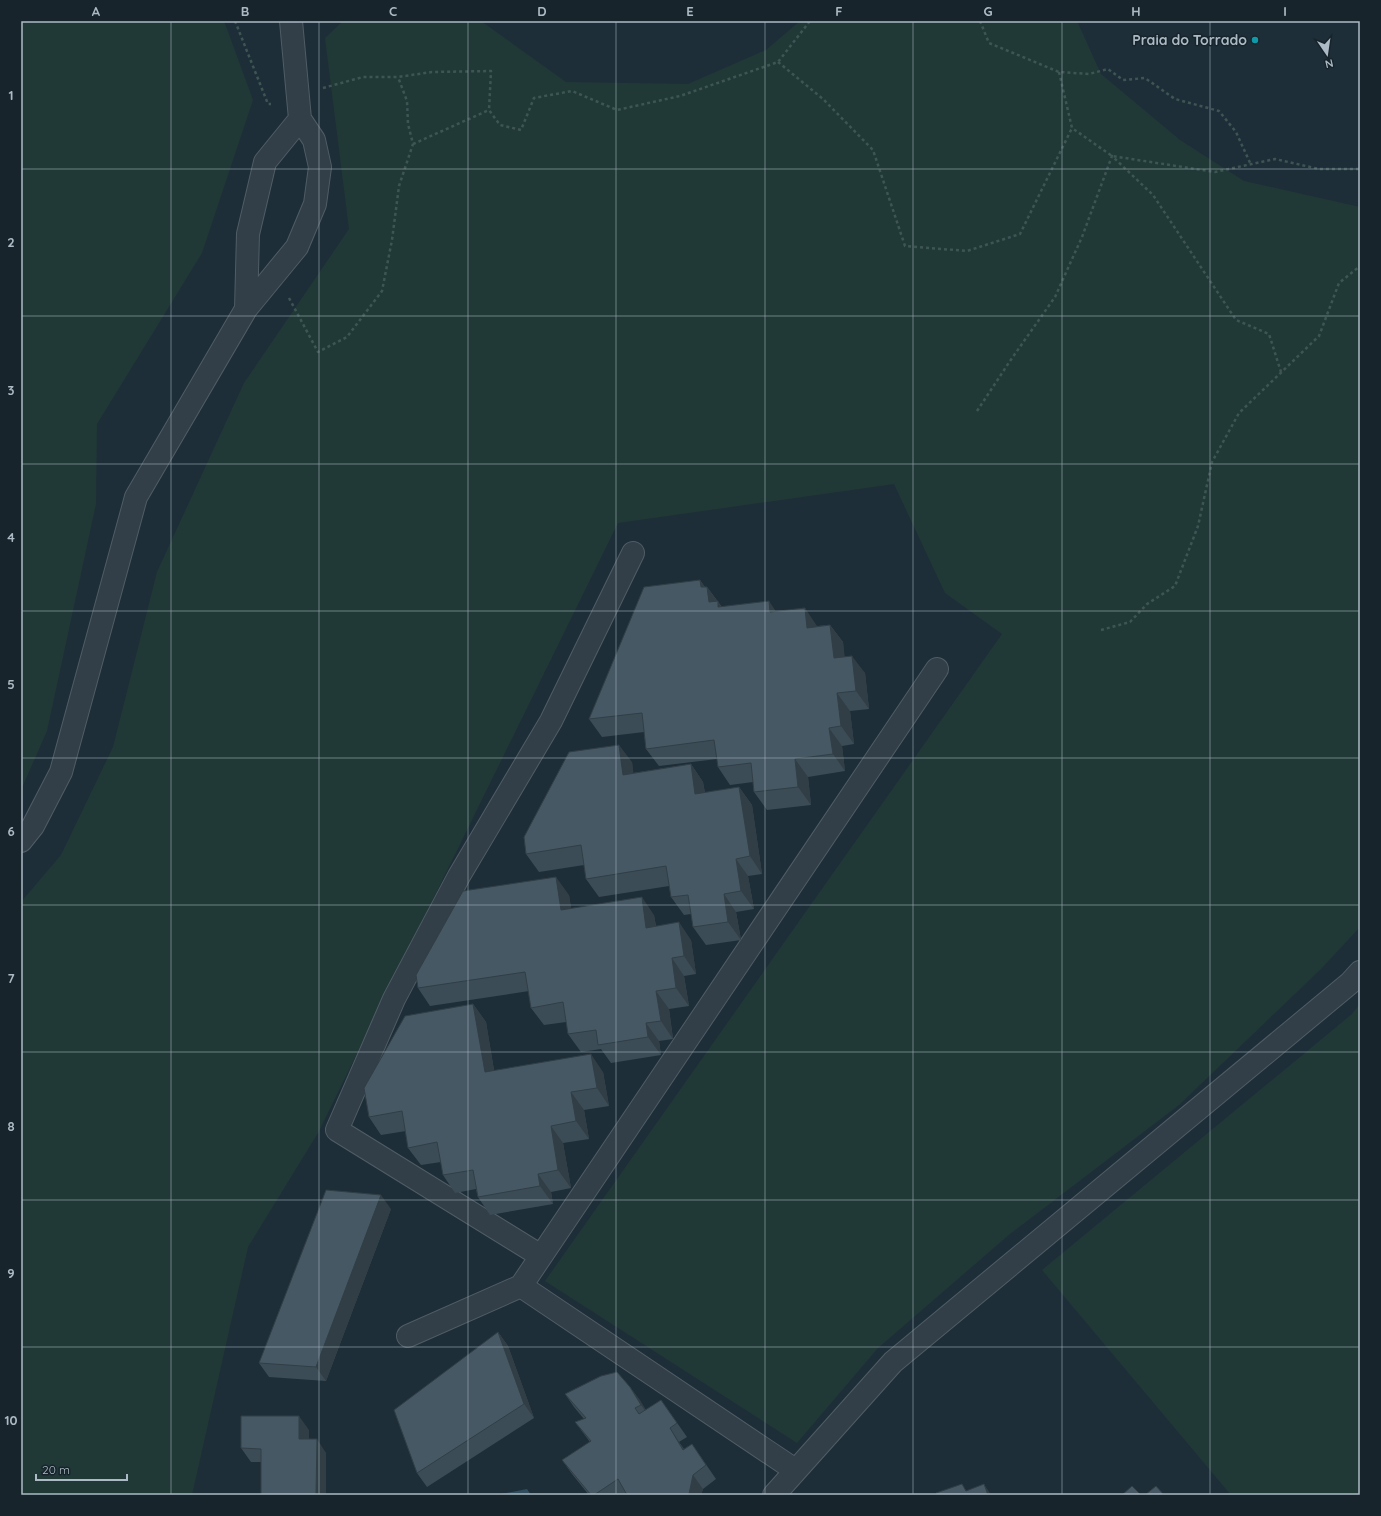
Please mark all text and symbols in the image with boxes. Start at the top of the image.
text: A [92,3,101,19]
text: B [241,3,249,19]
text: C [389,3,397,19]
text: D [537,3,547,19]
text: E [686,3,694,19]
text: F [835,3,843,19]
text: G [983,3,993,19]
text: H [1131,3,1141,19]
text: I [1283,3,1287,19]
place label: Praia do Torrado [1132,31,1247,49]
north arrow [1307,34,1347,74]
marker: Praia do Torrado [1250,35,1260,45]
text: N [1324,56,1335,71]
text: 1 [8,87,14,103]
text: 2 [7,234,15,250]
text: 3 [8,382,15,398]
text: 4 [7,529,15,545]
text: 5 [7,676,15,692]
text: 6 [7,823,15,839]
text: 7 [7,970,15,986]
text: 8 [7,1118,15,1134]
text: 9 [7,1265,15,1281]
text: 10 [4,1412,18,1428]
scale bar [36,1456,127,1482]
text: 20 m [42,1462,70,1477]

